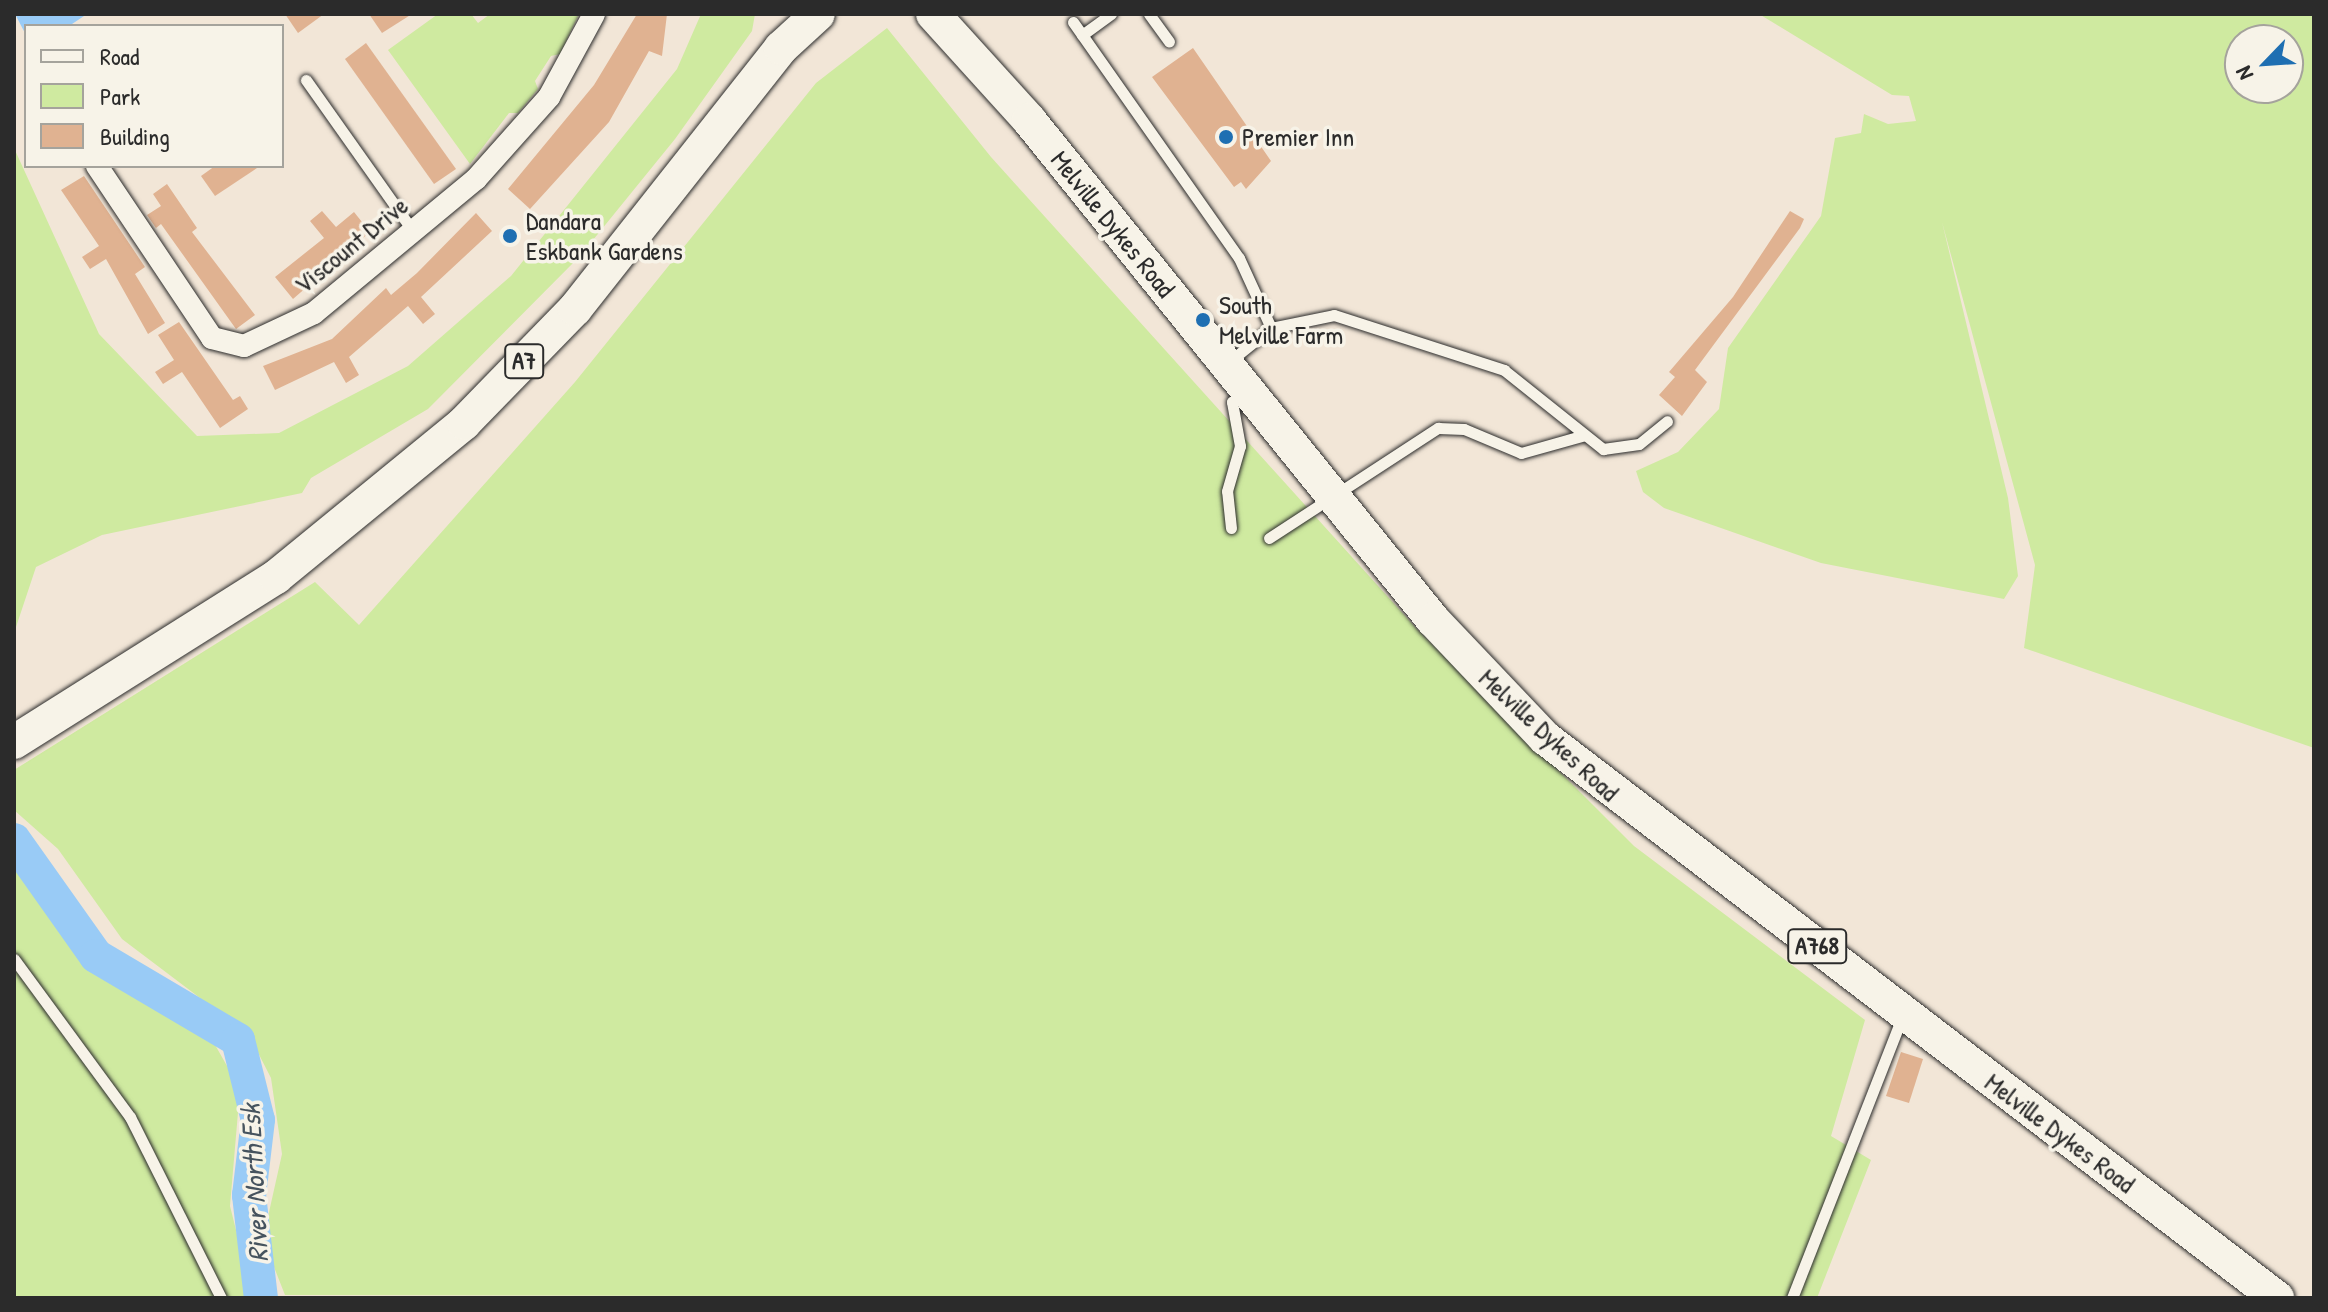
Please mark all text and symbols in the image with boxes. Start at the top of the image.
legend [24,24,284,168]
north arrow [2224,24,2304,104]
text: Road [100,40,139,72]
text: N [2228,62,2260,85]
text: Park [100,80,140,112]
text: Building [100,120,170,152]
place label: Premier Inn [1242,121,1354,153]
marker: Premier Inn [1217,128,1235,146]
street label: Melville Dykes Road [1044,144,1182,304]
street label: Viscount Drive [288,190,414,300]
place label: Dandara Eskbank Gardens [526,205,683,266]
marker: Dandara Eskbank Gardens [501,227,519,245]
place label: South Melville Farm [1219,289,1343,350]
marker: South Melville Farm [1194,311,1212,329]
road number: A7 [504,341,544,381]
street label: Melville Dykes Road [1473,662,1625,808]
road number: A768 [1787,926,1847,966]
street label: Melville Dykes Road [1979,1067,2141,1199]
water label: River North Esk [233,1103,275,1263]

